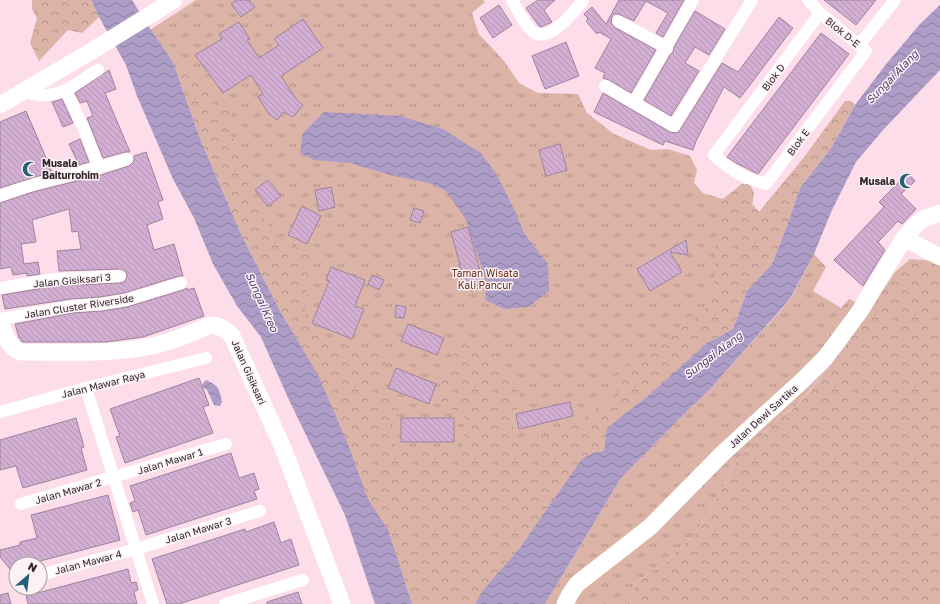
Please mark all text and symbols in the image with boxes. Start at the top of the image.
street label: Blok D-E [823,14,863,50]
water label: Sungai Alang [863,46,922,107]
street label: Blok D [759,61,787,93]
street label: Blok E [784,126,812,158]
place label: Musala Baiturrohim [42,157,99,181]
mosque icon: Musala Baiturrohim [21,160,39,178]
mosque icon: Musala [898,172,916,190]
place label: Musala [860,175,895,187]
park label: Taman Wisata Kali Pancur [452,267,518,291]
water label: Sungai Kreo [243,270,282,335]
street label: Jalan Gisiksari 3 [33,271,111,289]
street label: Jalan Cluster Riverside [23,291,135,321]
water label: Sungai Alang [681,328,746,382]
street label: Jalan Gisiksari [229,338,269,406]
street label: Jalan Mawar Raya [60,368,146,400]
street label: Jalan Dewi Sartika [726,382,800,450]
street label: Jalan Mawar 1 [136,445,204,477]
street label: Jalan Mawar 2 [33,476,103,506]
street label: Jalan Mawar 3 [163,514,233,546]
street label: Jalan Mawar 4 [53,547,123,577]
north arrow [8,556,48,596]
text: N [26,559,40,574]

